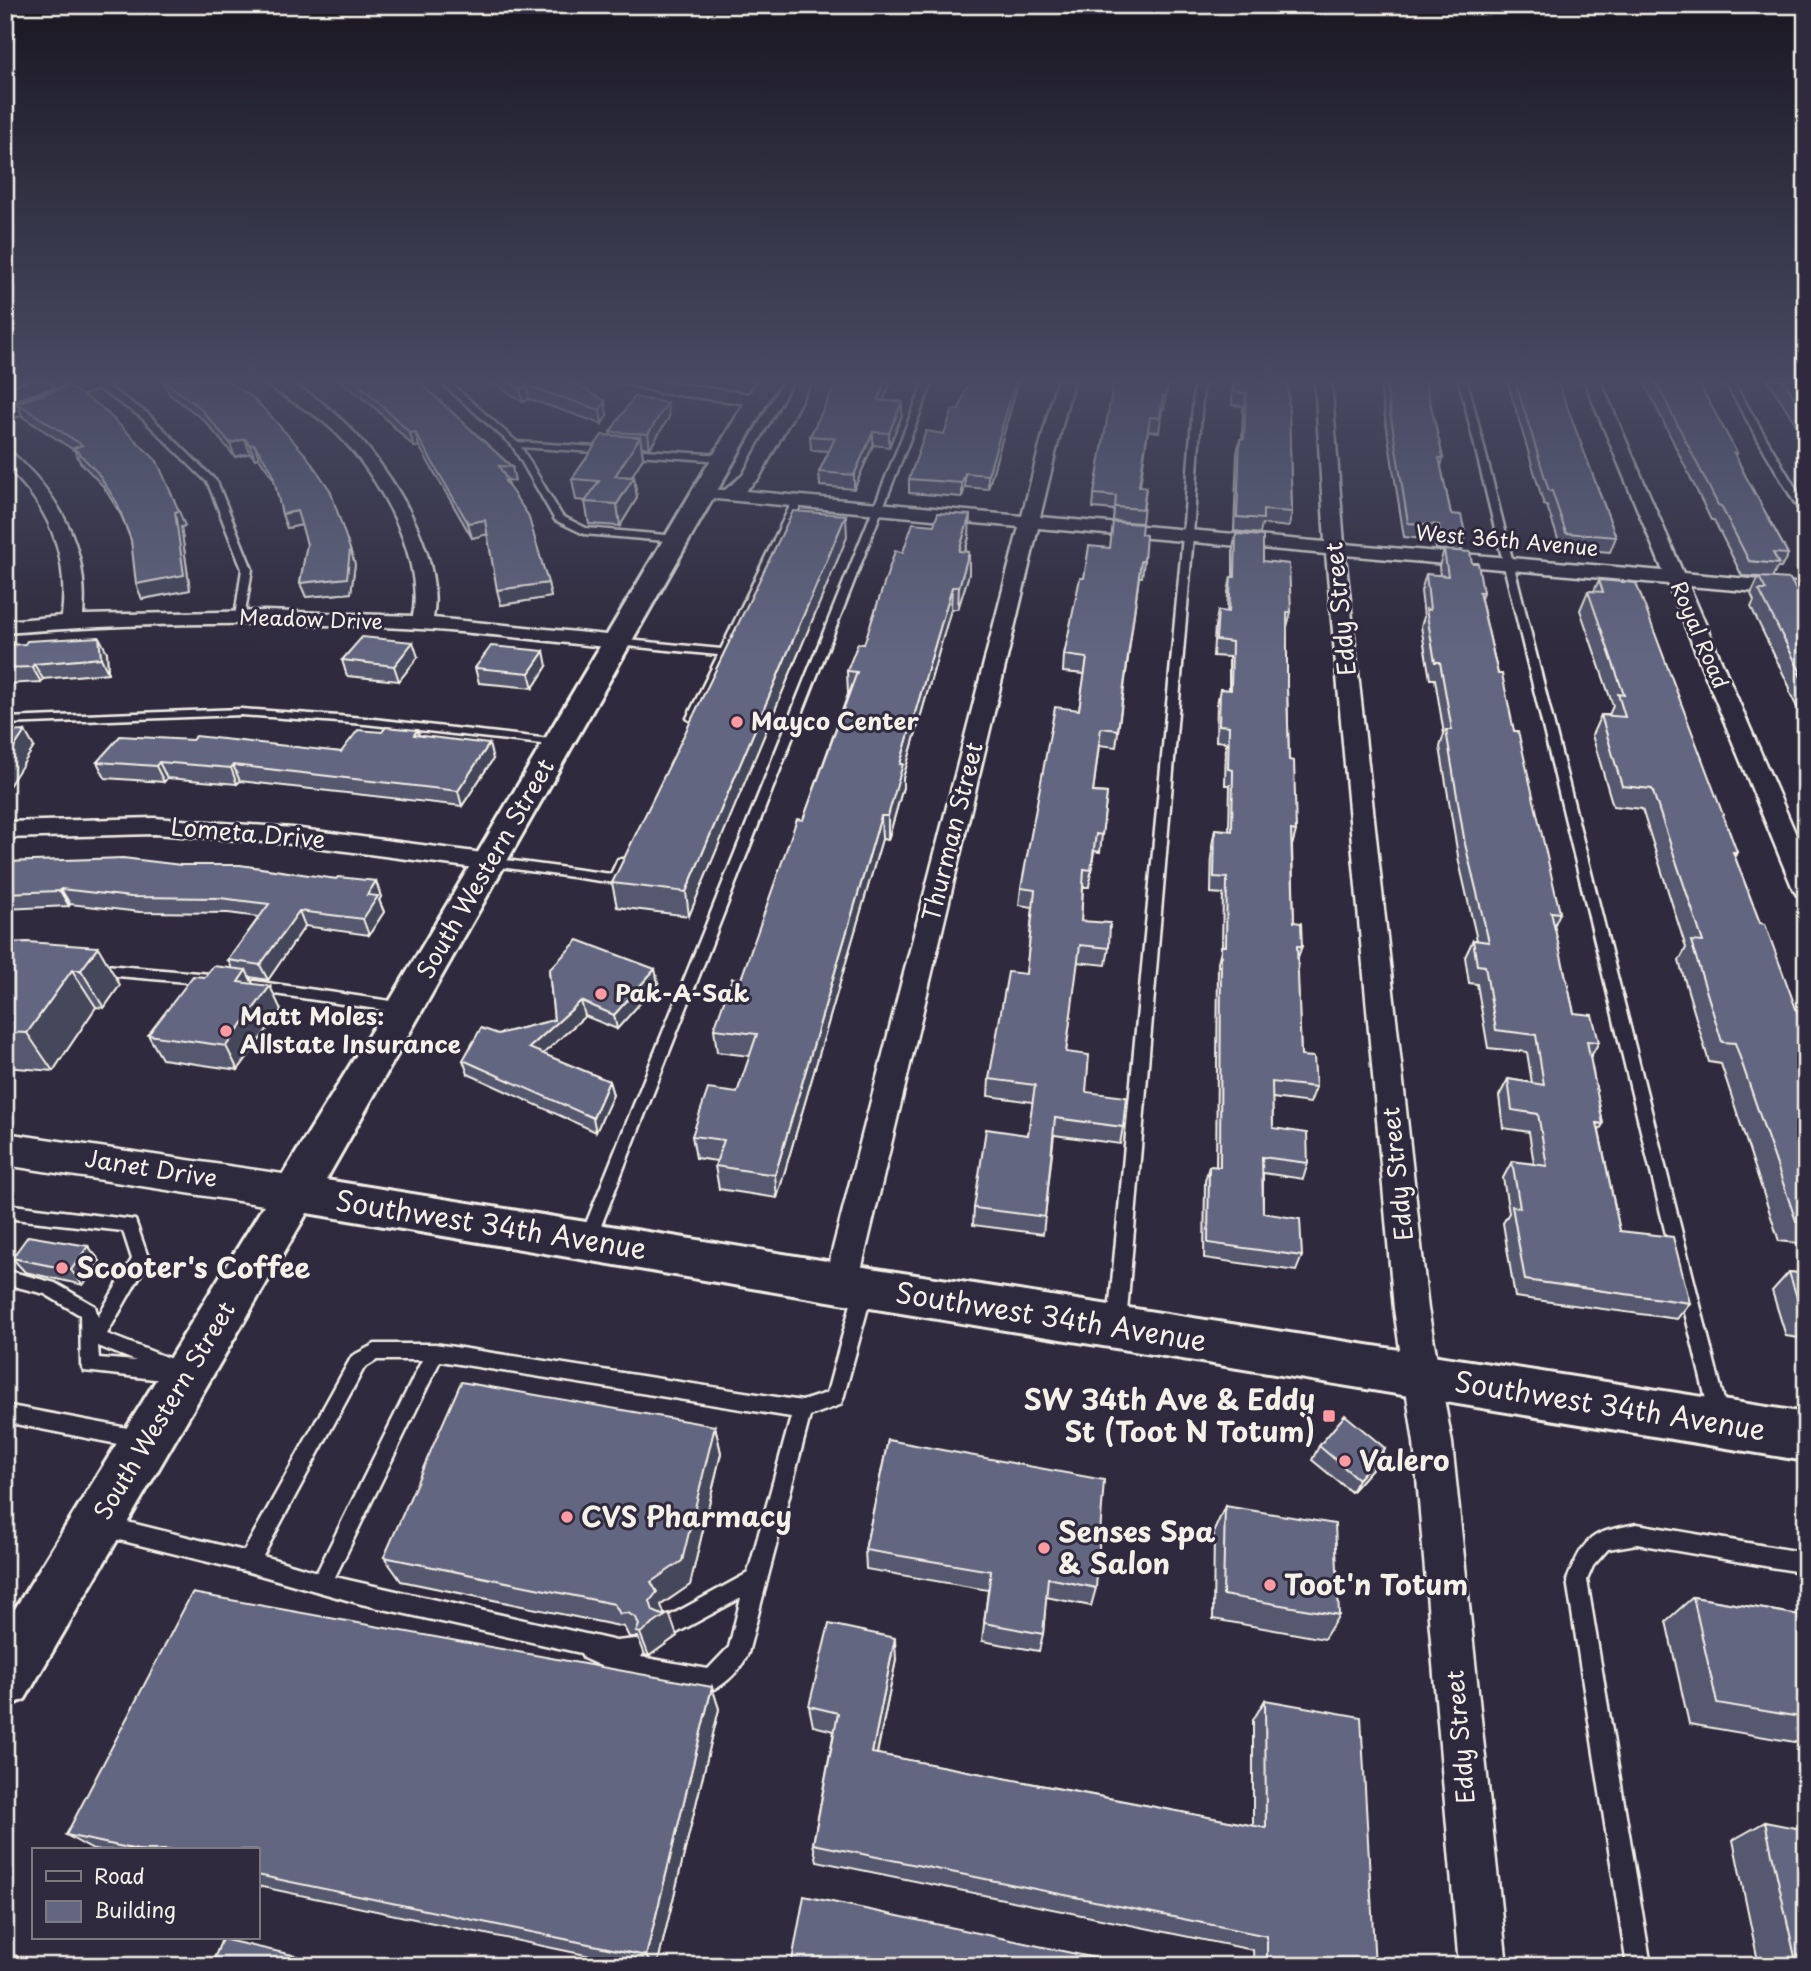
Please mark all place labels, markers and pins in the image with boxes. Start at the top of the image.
place label: Mayco Center [751,702,920,738]
marker: Mayco Center [729,714,745,730]
place label: Pak-A-Sak [615,974,750,1010]
marker: Pak-A-Sak [593,986,609,1002]
place label: Matt Moles: Allstate Insurance [240,997,461,1061]
marker: Matt Moles: Allstate Insurance [218,1023,234,1039]
place label: Scooter's Coffee [76,1245,311,1288]
marker: Scooter's Coffee [54,1260,70,1276]
place label: SW 34th Ave & Eddy St (Toot N Totum) [1024,1377,1315,1452]
marker: SW 34th Ave & Eddy St (Toot N Totum) [1321,1408,1337,1424]
place label: Valero [1359,1438,1450,1481]
marker: Valero [1337,1453,1353,1469]
place label: CVS Pharmacy [581,1494,792,1537]
marker: CVS Pharmacy [559,1509,575,1525]
place label: Senses Spa & Salon [1058,1509,1215,1584]
marker: Senses Spa & Salon [1036,1540,1052,1556]
place label: Toot'n Totum [1284,1562,1468,1605]
marker: Toot'n Totum [1262,1577,1278,1593]

